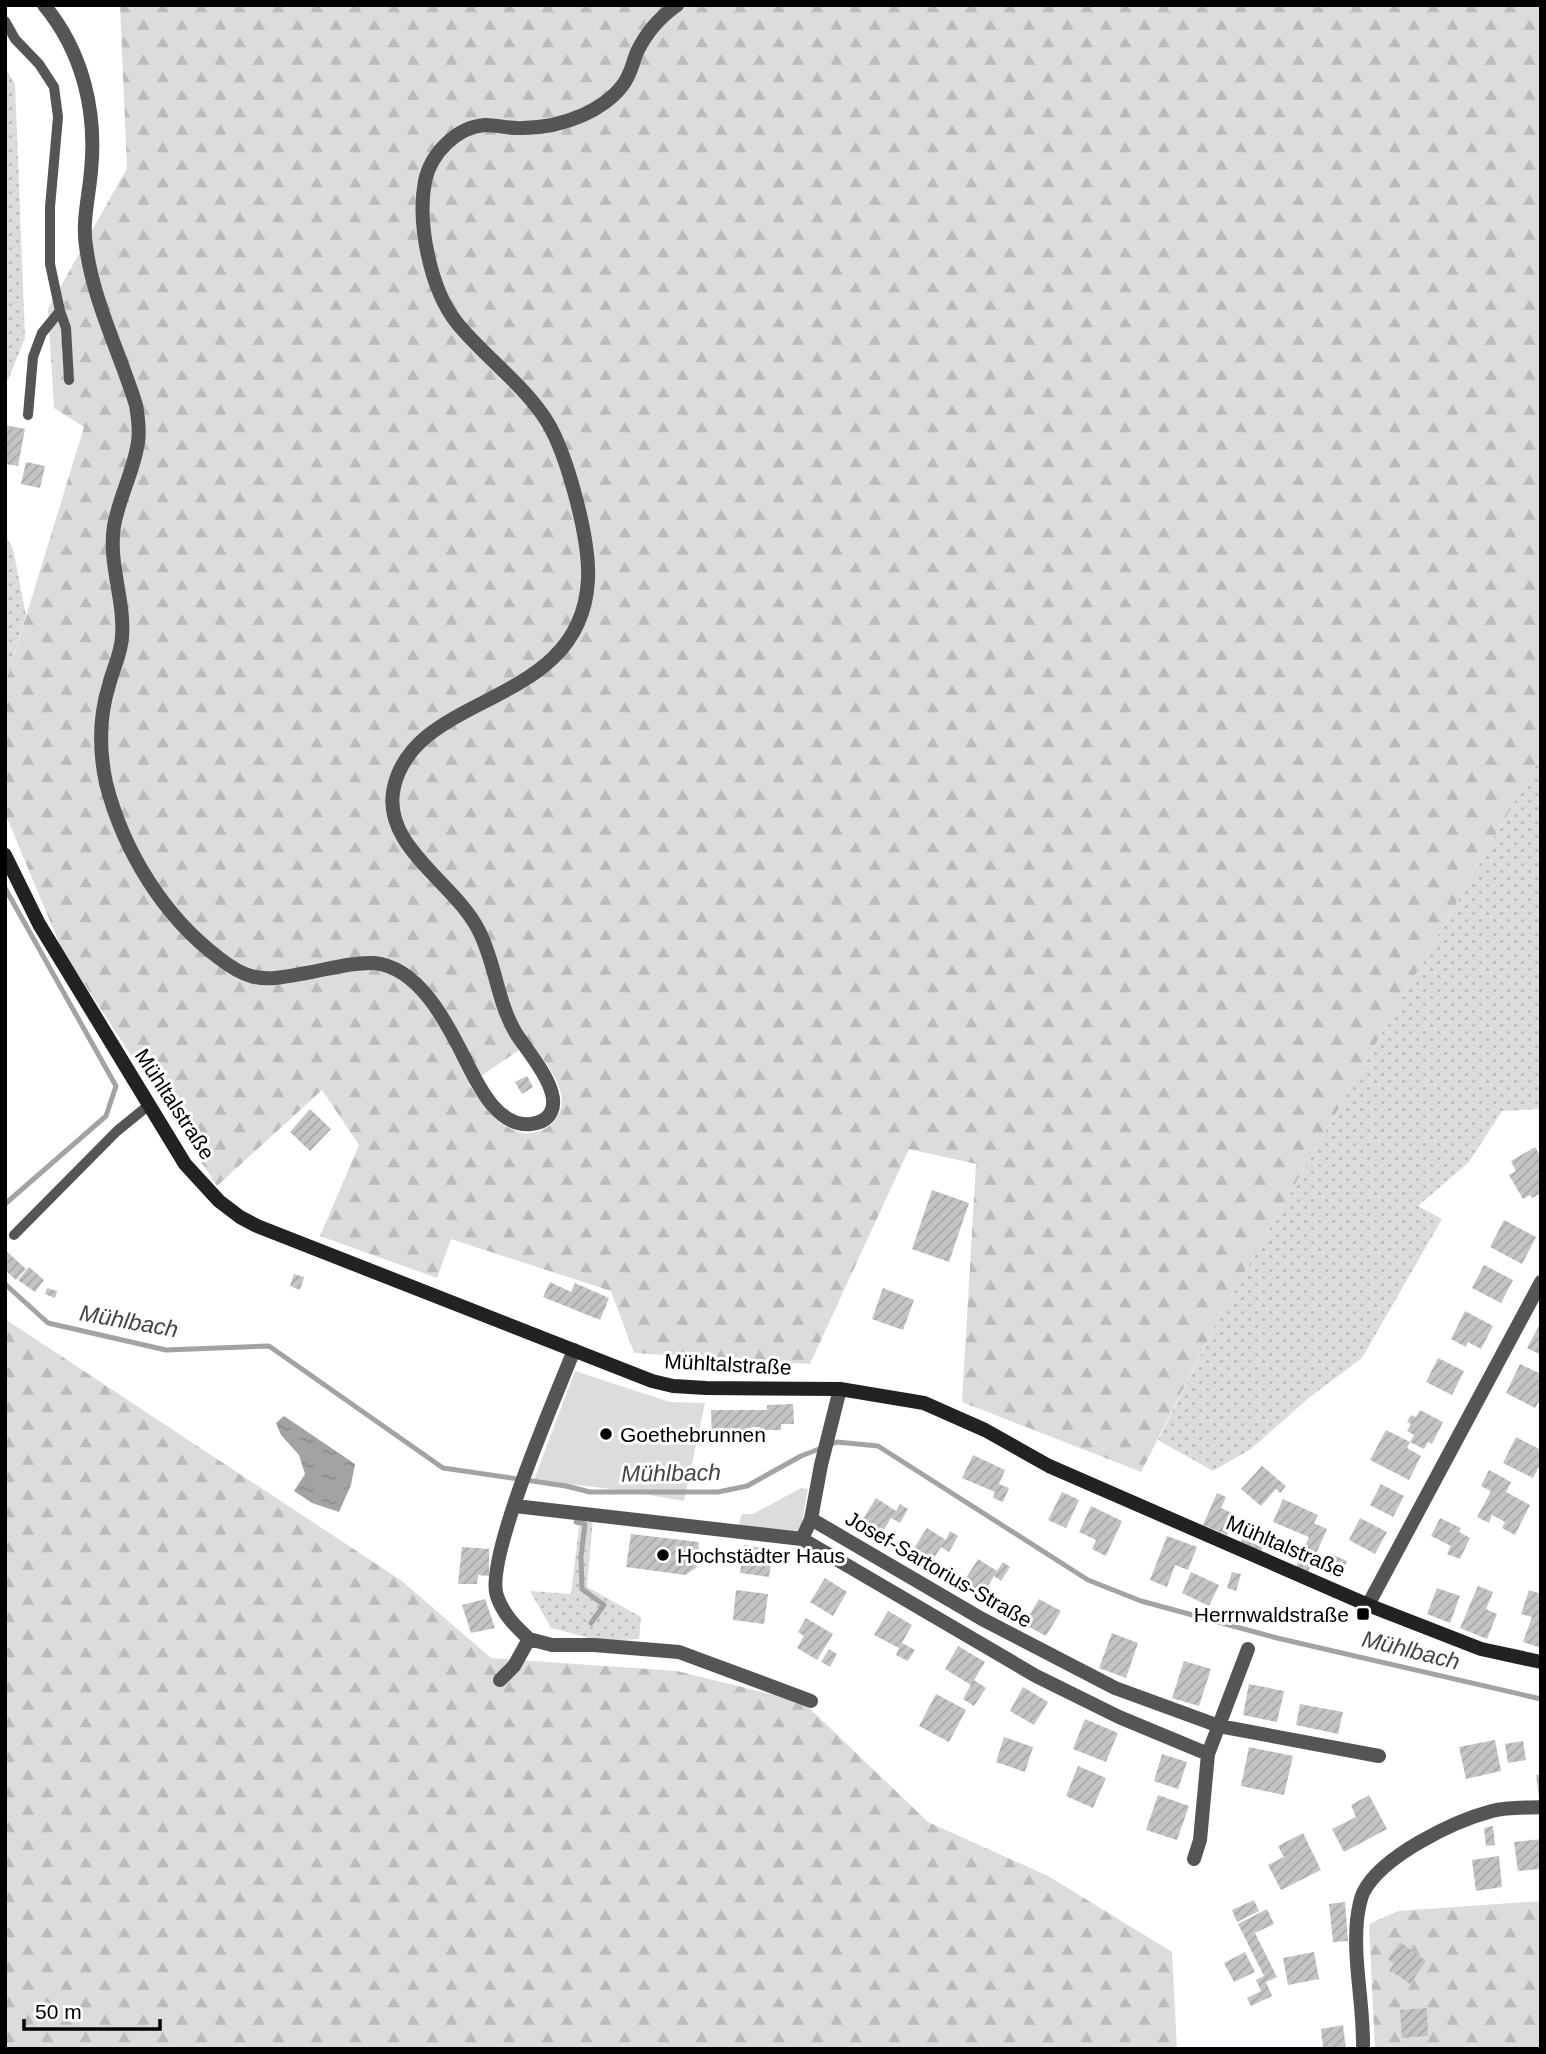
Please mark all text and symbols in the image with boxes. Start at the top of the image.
street label: Mühltalstraße [131,1044,219,1164]
water label: Mühlbach [78,1300,180,1342]
street label: Mühltalstraße [664,1349,792,1379]
place label: Goethebrunnen [620,1423,766,1446]
marker: Goethebrunnen [598,1426,614,1442]
water label: Mühlbach [621,1459,721,1487]
street label: Josef-Sartorius-Straße [842,1506,1036,1632]
street label: Mühltalstraße [1223,1511,1349,1581]
place label: Hochstädter Haus [677,1544,845,1567]
marker: Hochstädter Haus [655,1547,671,1563]
place label: Herrnwaldstraße [1194,1603,1349,1626]
marker: Herrnwaldstraße [1355,1606,1371,1622]
water label: Mühlbach [1359,1625,1463,1675]
scale bar [24,1988,161,2032]
text: 50 m [35,2000,82,2023]

